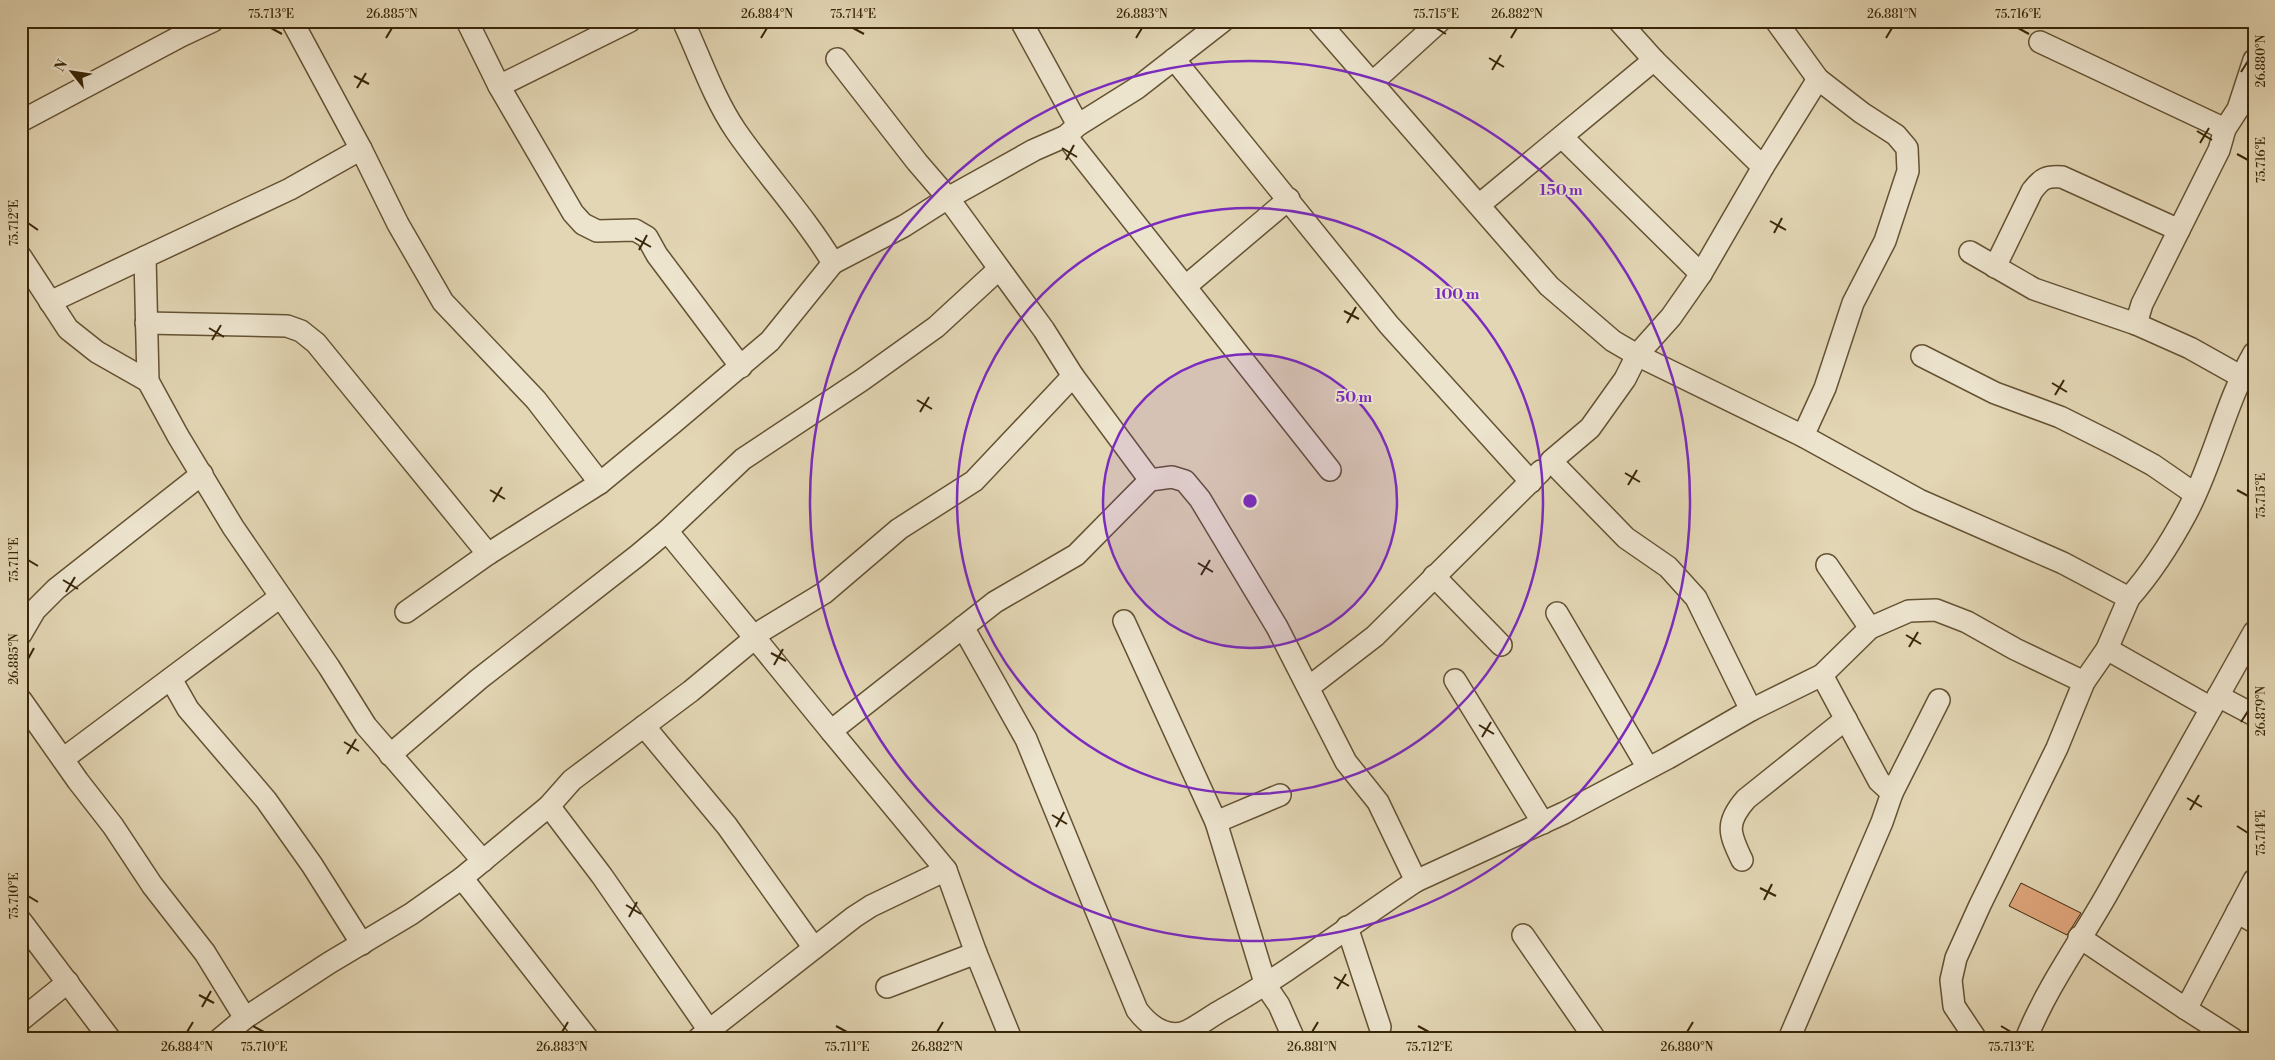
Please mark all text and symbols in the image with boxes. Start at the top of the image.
text: 75.713°E [248,7,294,22]
text: 26.885°N [366,7,418,22]
text: 26.884°N [741,7,793,22]
text: 75.714°E [830,7,876,22]
text: 26.883°N [1116,7,1168,22]
text: 75.715°E [1413,7,1459,22]
text: 26.882°N [1491,7,1543,22]
text: 26.881°N [1867,7,1917,22]
text: 75.716°E [1995,7,2041,22]
text: 26.880°N [2254,35,2269,87]
north arrow [48,48,98,98]
text: N [51,57,72,75]
text: 75.716°E [2254,137,2269,183]
text: 150 m [1539,181,1583,200]
text: 75.712°E [7,200,22,246]
text: 100 m [1435,285,1480,304]
text: 50 m [1336,388,1372,407]
text: 75.715°E [2254,473,2269,519]
centre of rings [1241,492,1259,510]
text: 75.711°E [7,538,22,583]
text: 26.885°N [7,633,22,685]
text: 26.879°N [2254,686,2269,736]
text: 75.714°E [2254,810,2269,856]
text: 75.710°E [7,872,22,920]
text: 26.884°N [161,1040,213,1055]
text: 75.710°E [240,1040,288,1055]
text: 26.883°N [536,1040,588,1055]
text: 75.711°E [825,1040,870,1055]
text: 26.882°N [911,1040,963,1055]
text: 26.881°N [1287,1040,1337,1055]
text: 75.712°E [1406,1040,1452,1055]
text: 26.880°N [1661,1040,1713,1055]
text: 75.713°E [1988,1040,2034,1055]

